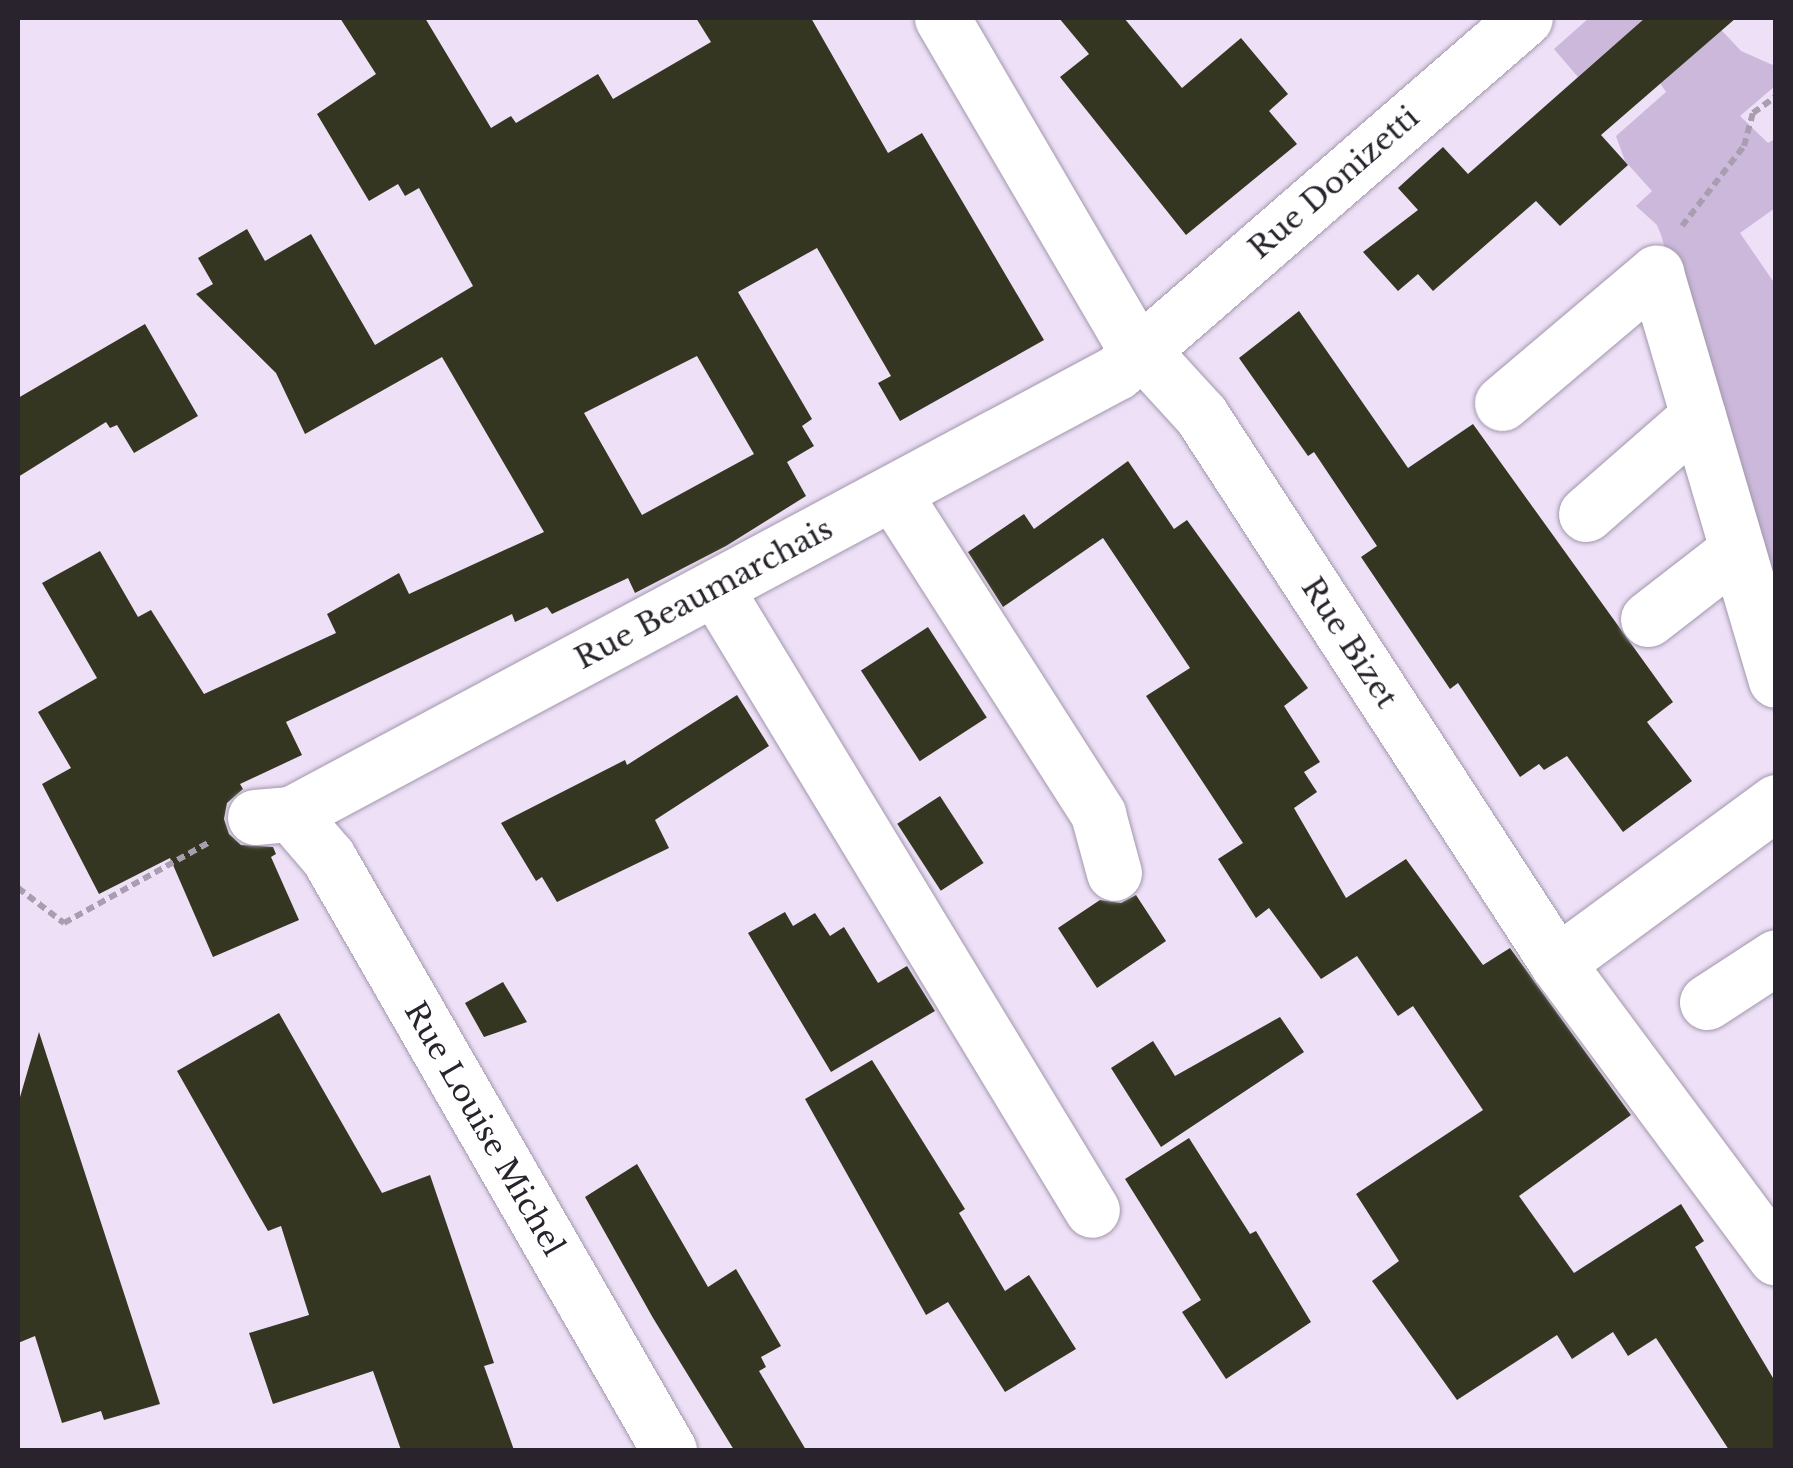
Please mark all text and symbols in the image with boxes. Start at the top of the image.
street label: Rue Donizetti [1242,99,1426,267]
street label: Rue Beaumarchais [569,511,839,677]
street label: Rue Bizet [1294,571,1404,715]
street label: Rue Louise Michel [397,996,571,1262]

